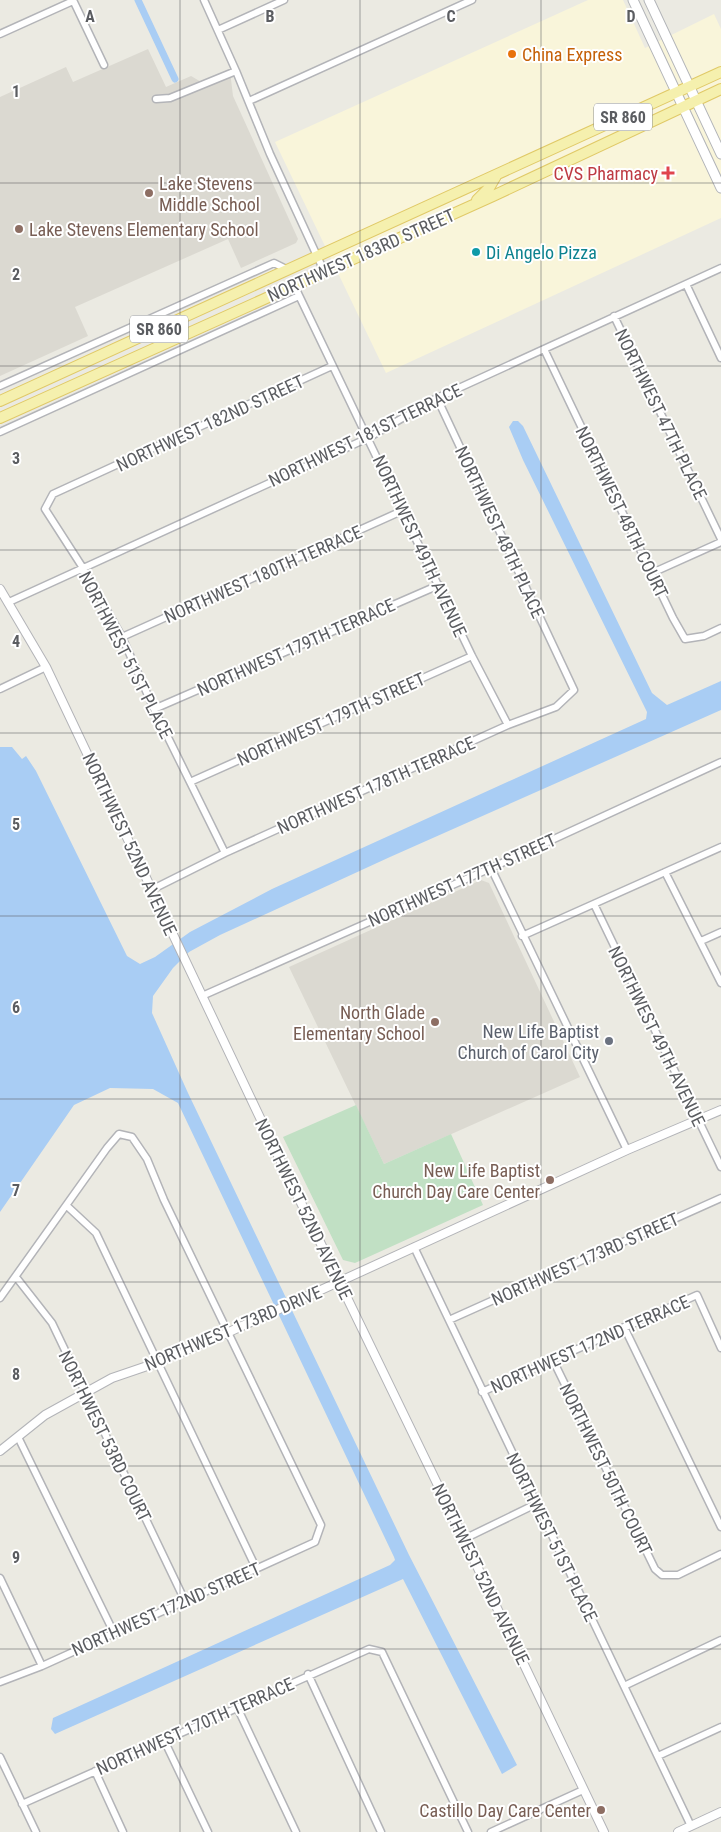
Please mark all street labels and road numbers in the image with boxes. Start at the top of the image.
road number: SR 860 [594,104,652,130]
street label: NORTHWEST 183RD STREET [264,204,458,306]
road number: SR 860 [130,316,188,342]
street label: NORTHWEST 47TH PLACE [611,325,711,503]
street label: NORTHWEST 182ND STREET [113,370,307,476]
street label: NORTHWEST 181ST TERRACE [265,379,465,491]
street label: NORTHWEST 48TH COURT [571,423,673,601]
street label: NORTHWEST 48TH PLACE [451,443,549,621]
street label: NORTHWEST 49TH AVENUE [369,452,471,640]
street label: NORTHWEST 180TH TERRACE [161,521,365,627]
street label: NORTHWEST 51ST PLACE [75,568,177,742]
street label: NORTHWEST 179TH TERRACE [194,594,398,700]
street label: NORTHWEST 179TH STREET [234,668,428,770]
street label: NORTHWEST 178TH TERRACE [274,732,478,838]
street label: NORTHWEST 52ND AVENUE [78,750,182,939]
street label: NORTHWEST 177TH STREET [365,829,559,931]
street label: NORTHWEST 49TH AVENUE [604,943,710,1130]
street label: NORTHWEST 52ND AVENUE [251,1115,357,1303]
street label: NORTHWEST 173RD STREET [488,1208,682,1310]
street label: NORTHWEST 173RD DRIVE [141,1281,325,1375]
street label: NORTHWEST 172ND TERRACE [487,1291,693,1397]
street label: NORTHWEST 53RD COURT [54,1347,156,1525]
street label: NORTHWEST 50TH COURT [555,1380,657,1558]
street label: NORTHWEST 51ST PLACE [502,1449,602,1625]
street label: NORTHWEST 52ND AVENUE [428,1480,534,1668]
street label: NORTHWEST 172ND STREET [68,1558,264,1660]
street label: NORTHWEST 170TH TERRACE [93,1673,297,1779]

